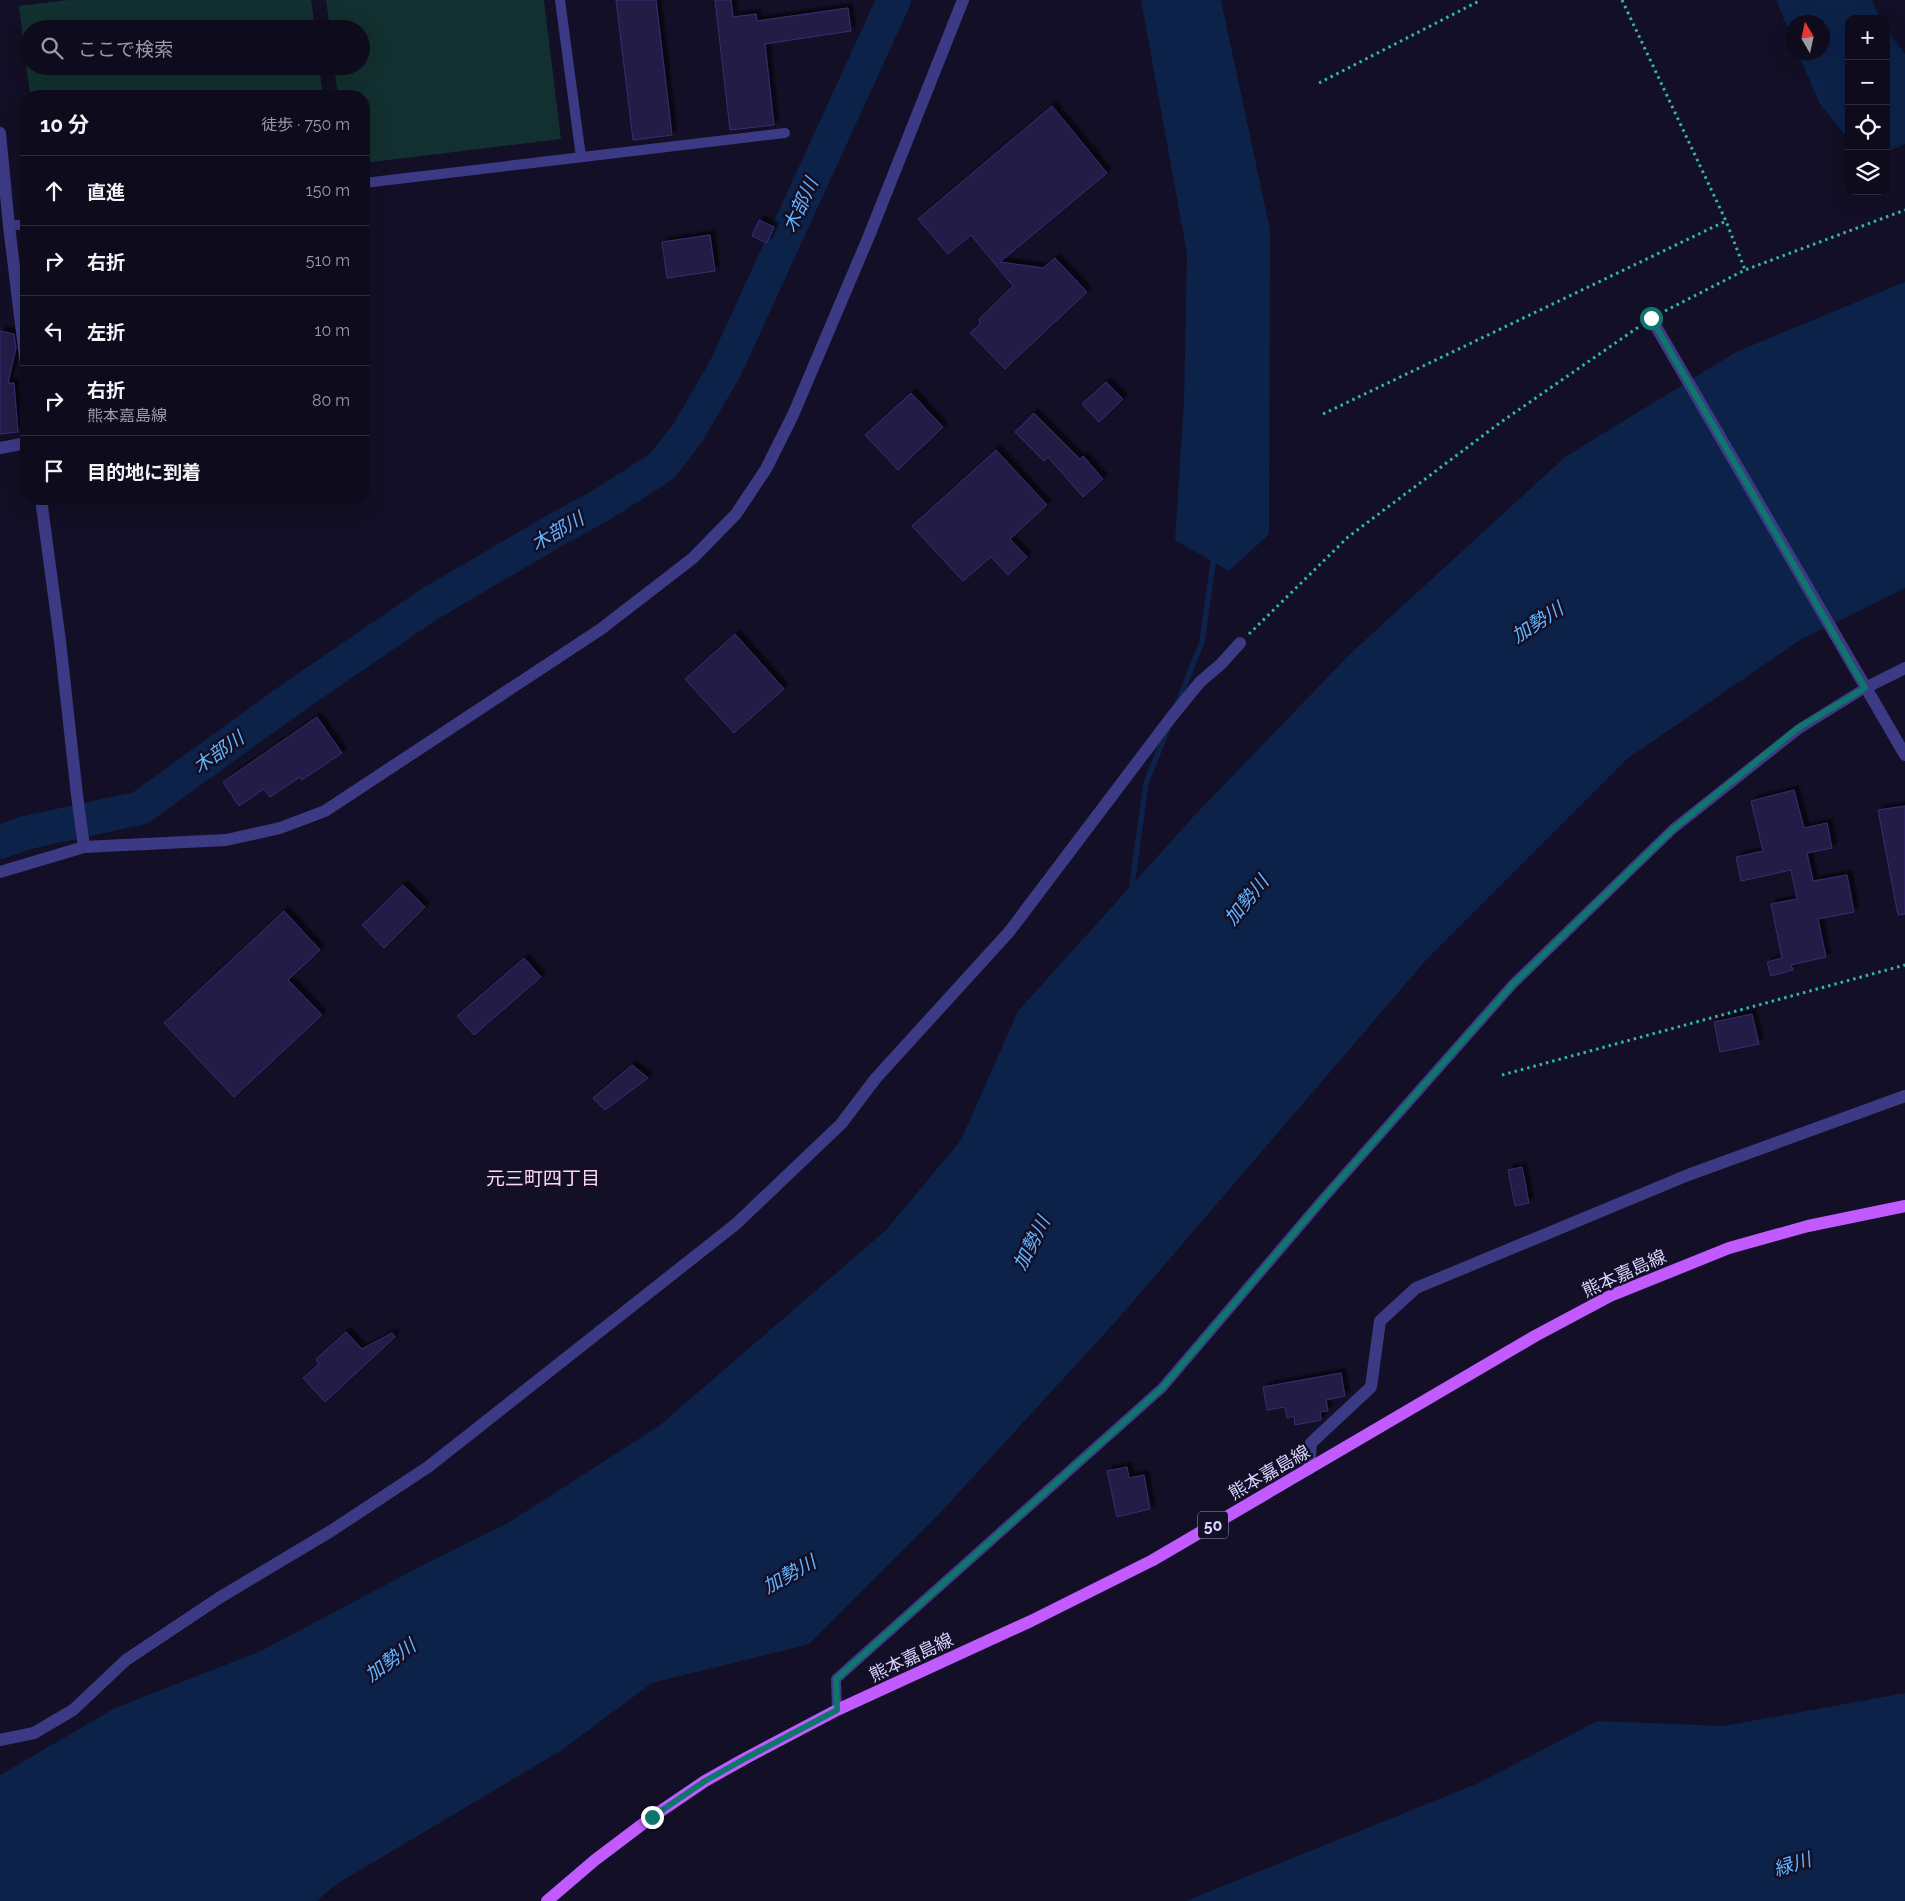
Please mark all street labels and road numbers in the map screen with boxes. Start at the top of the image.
street label: 熊本嘉島線 [1579,1245,1669,1301]
street label: 熊本嘉島線 [1225,1440,1313,1504]
road number: 50 [1198,1512,1228,1538]
street label: 熊本嘉島線 [866,1628,956,1686]

